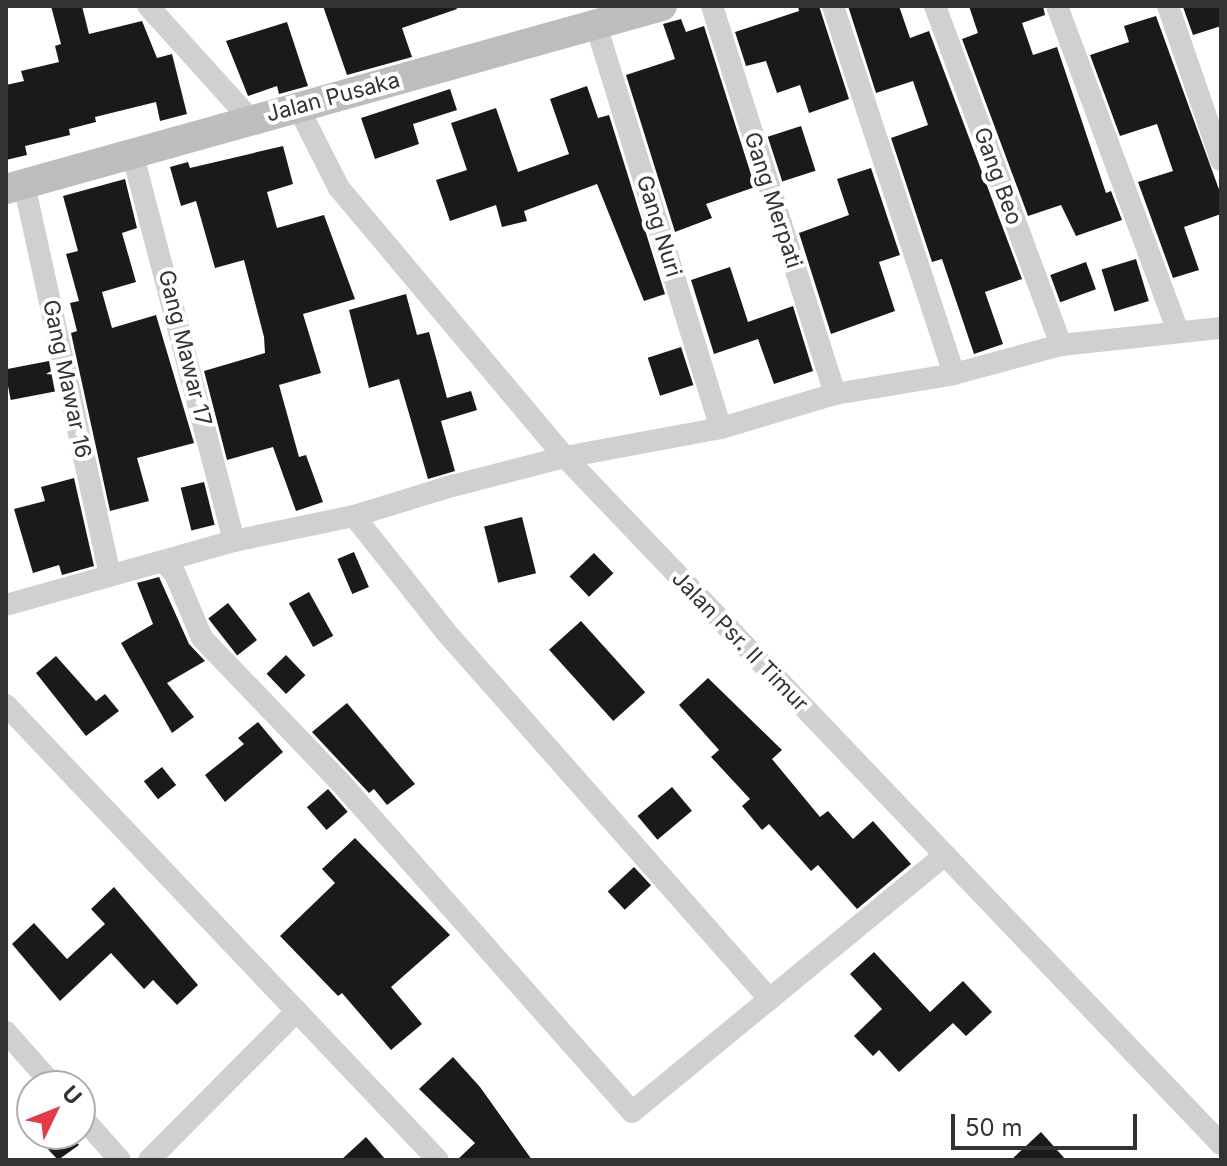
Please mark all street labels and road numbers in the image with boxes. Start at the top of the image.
street label: Jalan Pusaka [263,66,403,128]
street label: Gang Beo [968,124,1028,228]
street label: Gang Merpati [739,129,807,271]
street label: Gang Nuri [631,172,687,280]
street label: Gang Mawar 17 [153,267,217,429]
street label: Gang Mawar 16 [37,297,97,461]
street label: Jalan Psr. II Timur [666,565,814,717]

